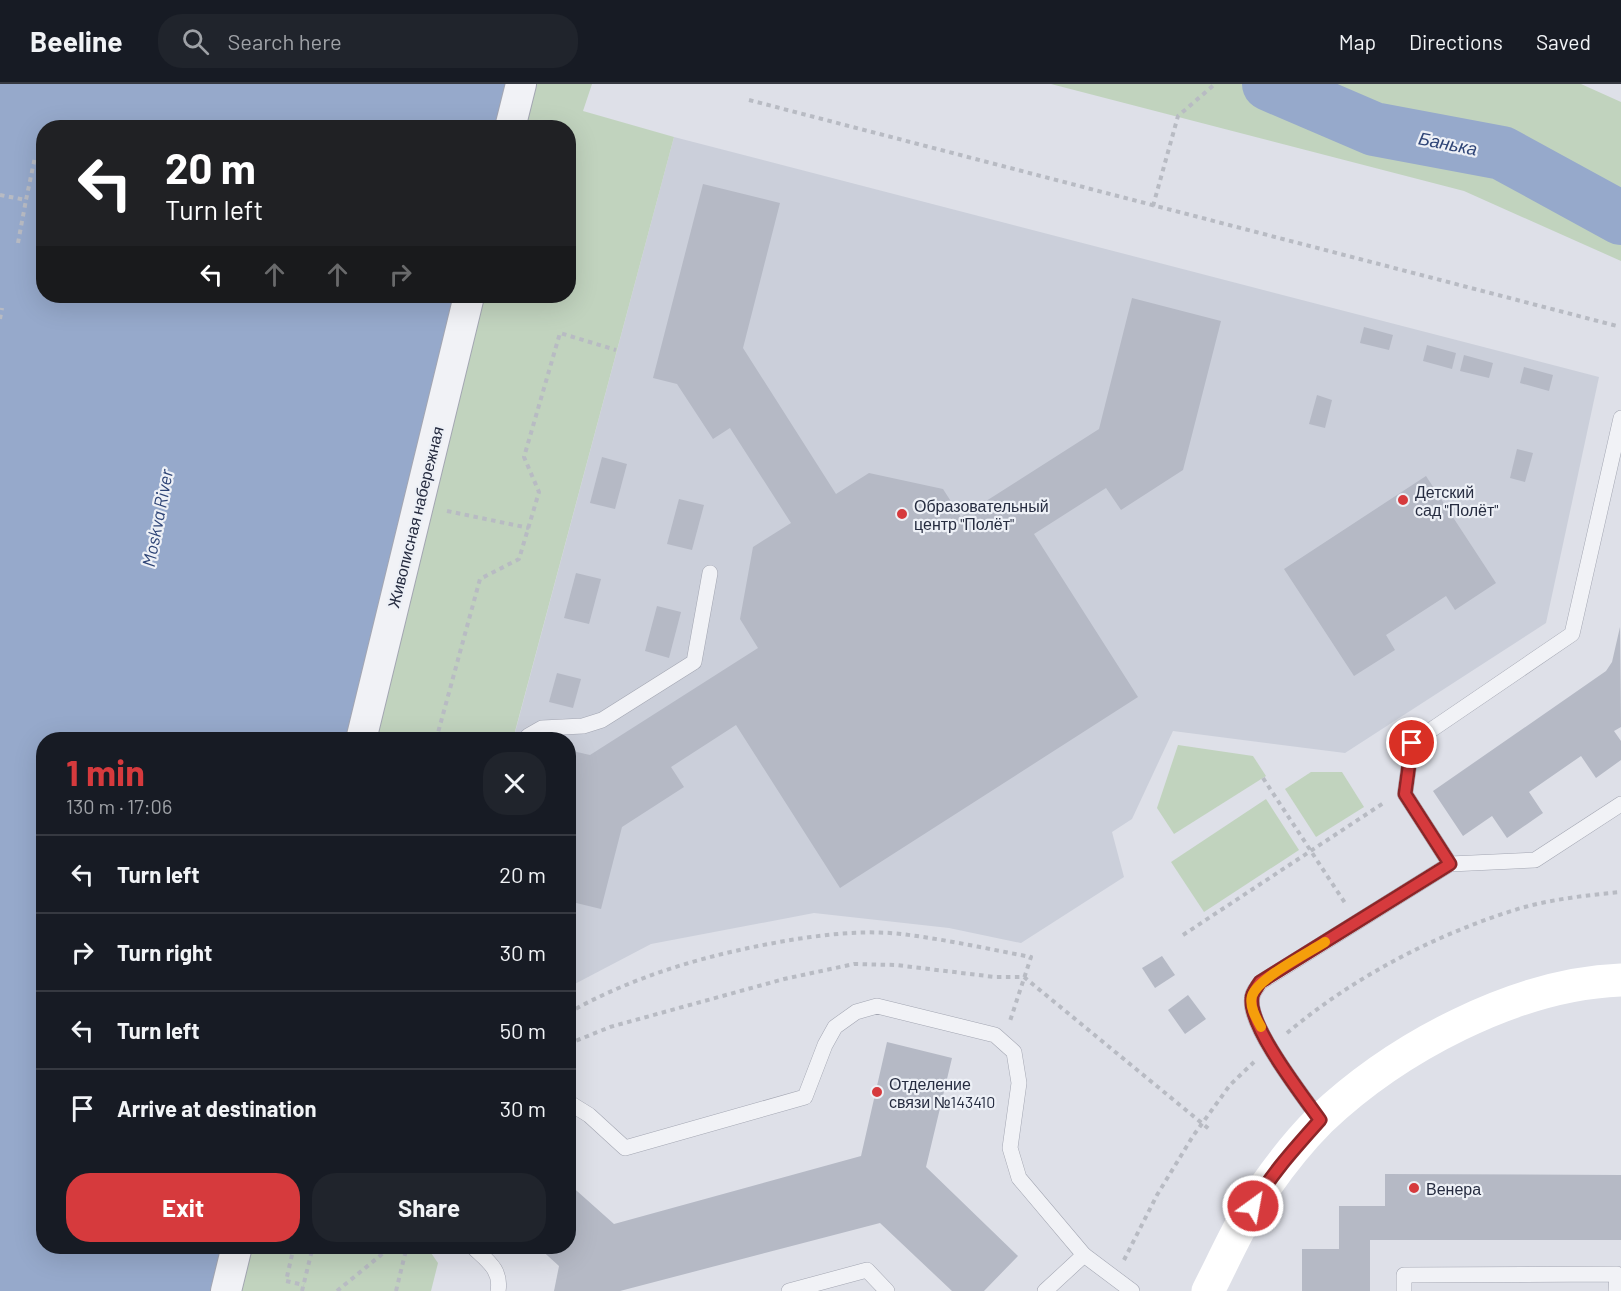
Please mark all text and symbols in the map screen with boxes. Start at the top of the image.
search box [158,14,578,68]
text: Beeline [30,24,122,58]
icon: search [179,25,212,58]
text: Search here [227,28,342,54]
text: Map [1339,29,1376,54]
text: Directions [1409,29,1503,54]
text: Saved [1536,29,1591,54]
water label: Банька [1417,127,1479,159]
text: 20 m [165,142,256,192]
icon: left [66,144,144,222]
text: Turn left [165,193,263,225]
icon: left [195,258,228,291]
icon: ahead [258,258,291,291]
icon: ahead [321,258,354,291]
icon: right [384,258,417,291]
street label: Живописная набережная [383,424,447,610]
water label: Moskva River [137,467,177,569]
place label: Детский сад "Полёт" [1415,482,1498,519]
marker: Детский сад "Полёт" [1396,493,1410,507]
place label: Образовательный центр "Полёт" [914,496,1049,533]
marker: Образовательный центр "Полёт" [895,507,909,521]
pin [1386,717,1437,768]
icon: arrive [1395,726,1428,759]
text: 1 min [66,750,145,793]
button: close [483,752,546,815]
text: 130 m · 17:06 [66,794,172,818]
icon: left [66,858,99,891]
text: Turn left [117,861,200,887]
text: 20 m [499,861,546,887]
icon: right [66,936,99,969]
text: Turn right [117,939,212,965]
text: 30 m [500,939,546,965]
icon: left [66,1014,99,1047]
text: Turn left [117,1017,200,1043]
text: 50 m [500,1017,546,1043]
place label: Отделение связи №143410 [889,1074,995,1111]
marker: Отделение связи №143410 [870,1085,884,1099]
icon: arrive [66,1092,99,1125]
text: Arrive at destination [117,1095,316,1121]
text: 30 m [500,1095,546,1121]
button: Exit [66,1173,300,1242]
button: Share [312,1173,546,1242]
position arrow [1221,1174,1285,1238]
place label: Венера [1426,1179,1481,1198]
marker: Венера [1407,1181,1421,1195]

